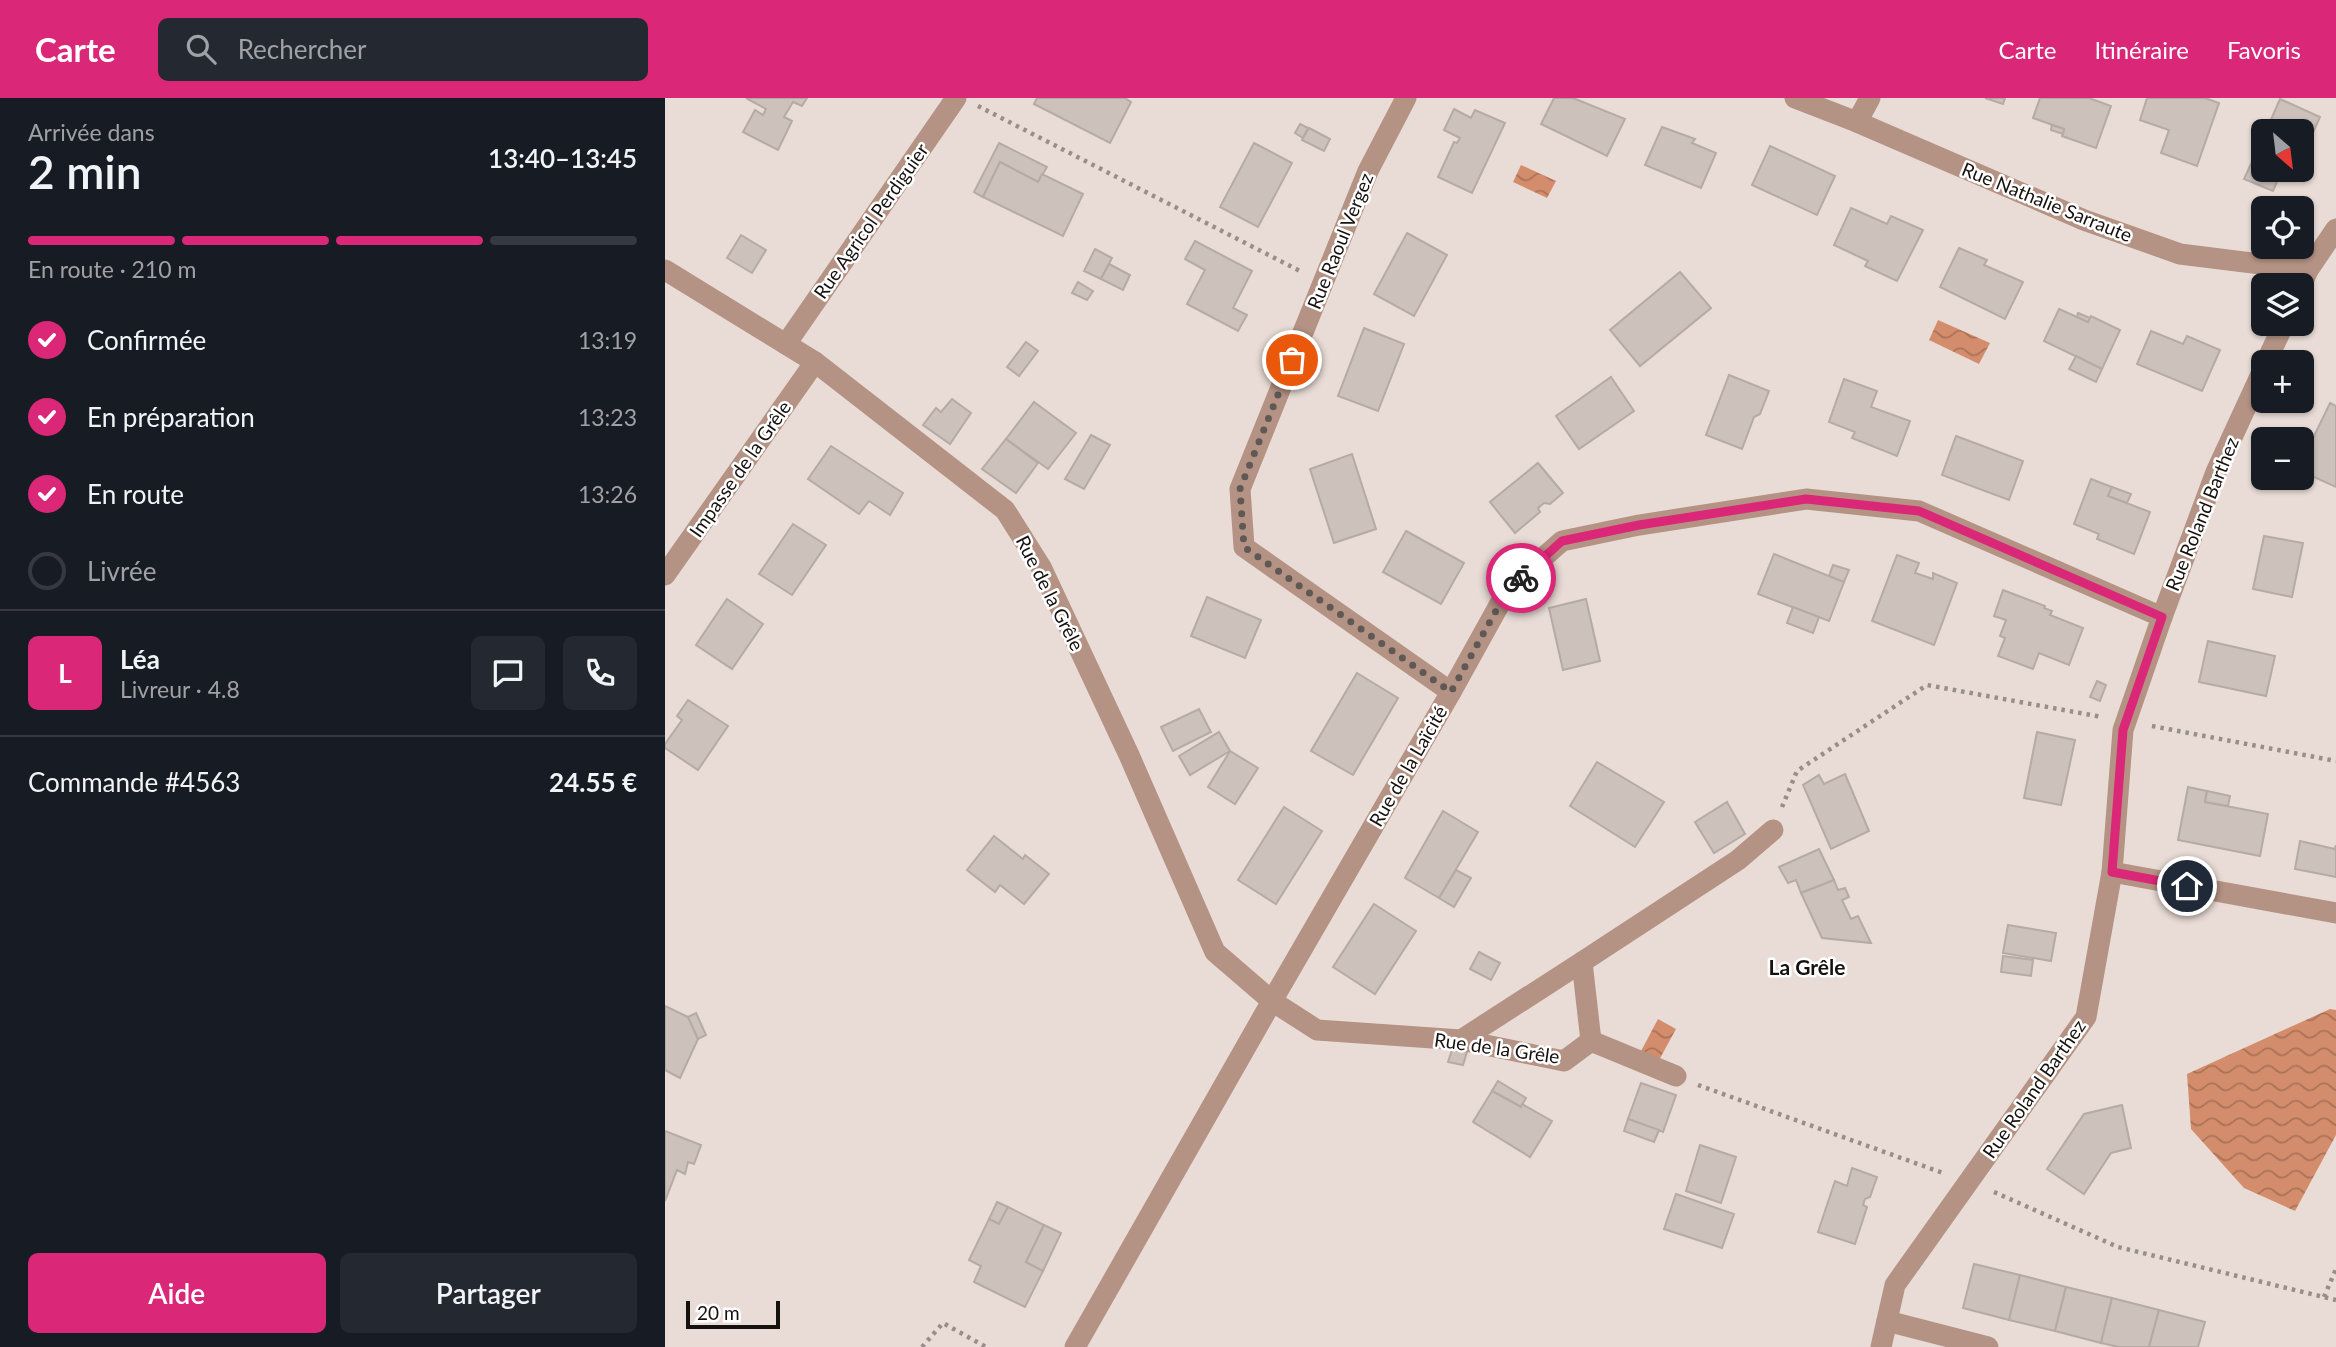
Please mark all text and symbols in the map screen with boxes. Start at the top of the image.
search box [158,18,648,81]
text: Carte [35,29,116,69]
icon: search [182,30,220,68]
text: Rechercher [238,33,367,65]
text: Carte [1999,35,2057,64]
text: Itinéraire [2095,35,2189,64]
text: Favoris [2227,35,2301,64]
text: Arrivée dans [28,118,155,146]
north arrow [2251,119,2313,182]
map controls [2251,119,2314,490]
street label: Rue Agricol Perdiguier [808,139,933,303]
text: 13:40–13:45 [488,142,637,174]
text: 2 min [28,144,142,199]
street label: Rue Nathalie Sarraute [1959,157,2136,246]
street label: Rue Raoul Vergez [1302,169,1377,312]
button: locate [2251,196,2314,259]
text: En route · 210 m [28,255,196,283]
button: layers [2251,273,2314,336]
icon: check [28,321,66,359]
text: Confirmée [87,324,206,356]
text: 13:19 [578,326,637,354]
pin [1262,330,1322,390]
icon: bag [1273,341,1311,379]
button: + [2251,350,2314,413]
street label: Impasse de la Grêle [684,396,795,541]
icon: check [28,398,66,436]
text: En préparation [87,401,255,433]
text: 13:23 [578,403,637,431]
button: − [2251,427,2314,490]
street label: Rue Roland Barthez [2160,434,2243,594]
icon: check [28,475,66,513]
text: En route [87,478,184,510]
text: 13:26 [578,480,637,508]
street label: Rue de la Grêle [1012,531,1089,654]
courier [1486,543,1556,613]
text: Livrée [87,555,156,587]
icon: bike [1502,559,1540,597]
button: chat [471,636,545,710]
button: phone [563,636,637,710]
text: Léa [120,643,160,675]
text: L [58,657,72,689]
text: Livreur · 4.8 [120,675,240,703]
street label: Rue de la Laïcité [1364,701,1451,830]
text: Commande #4563 [28,766,240,798]
text: 24.55 € [549,766,637,798]
pin [2157,856,2217,916]
icon: home [2168,867,2206,905]
district label: La Grêle [1769,954,1845,979]
street label: Rue Roland Barthez [1977,1015,2090,1162]
street label: Rue de la Grêle [1433,1027,1561,1068]
button: Aide [28,1253,326,1333]
button: Partager [340,1253,637,1333]
scale bar [686,1298,781,1330]
text: 20 m [697,1301,740,1324]

